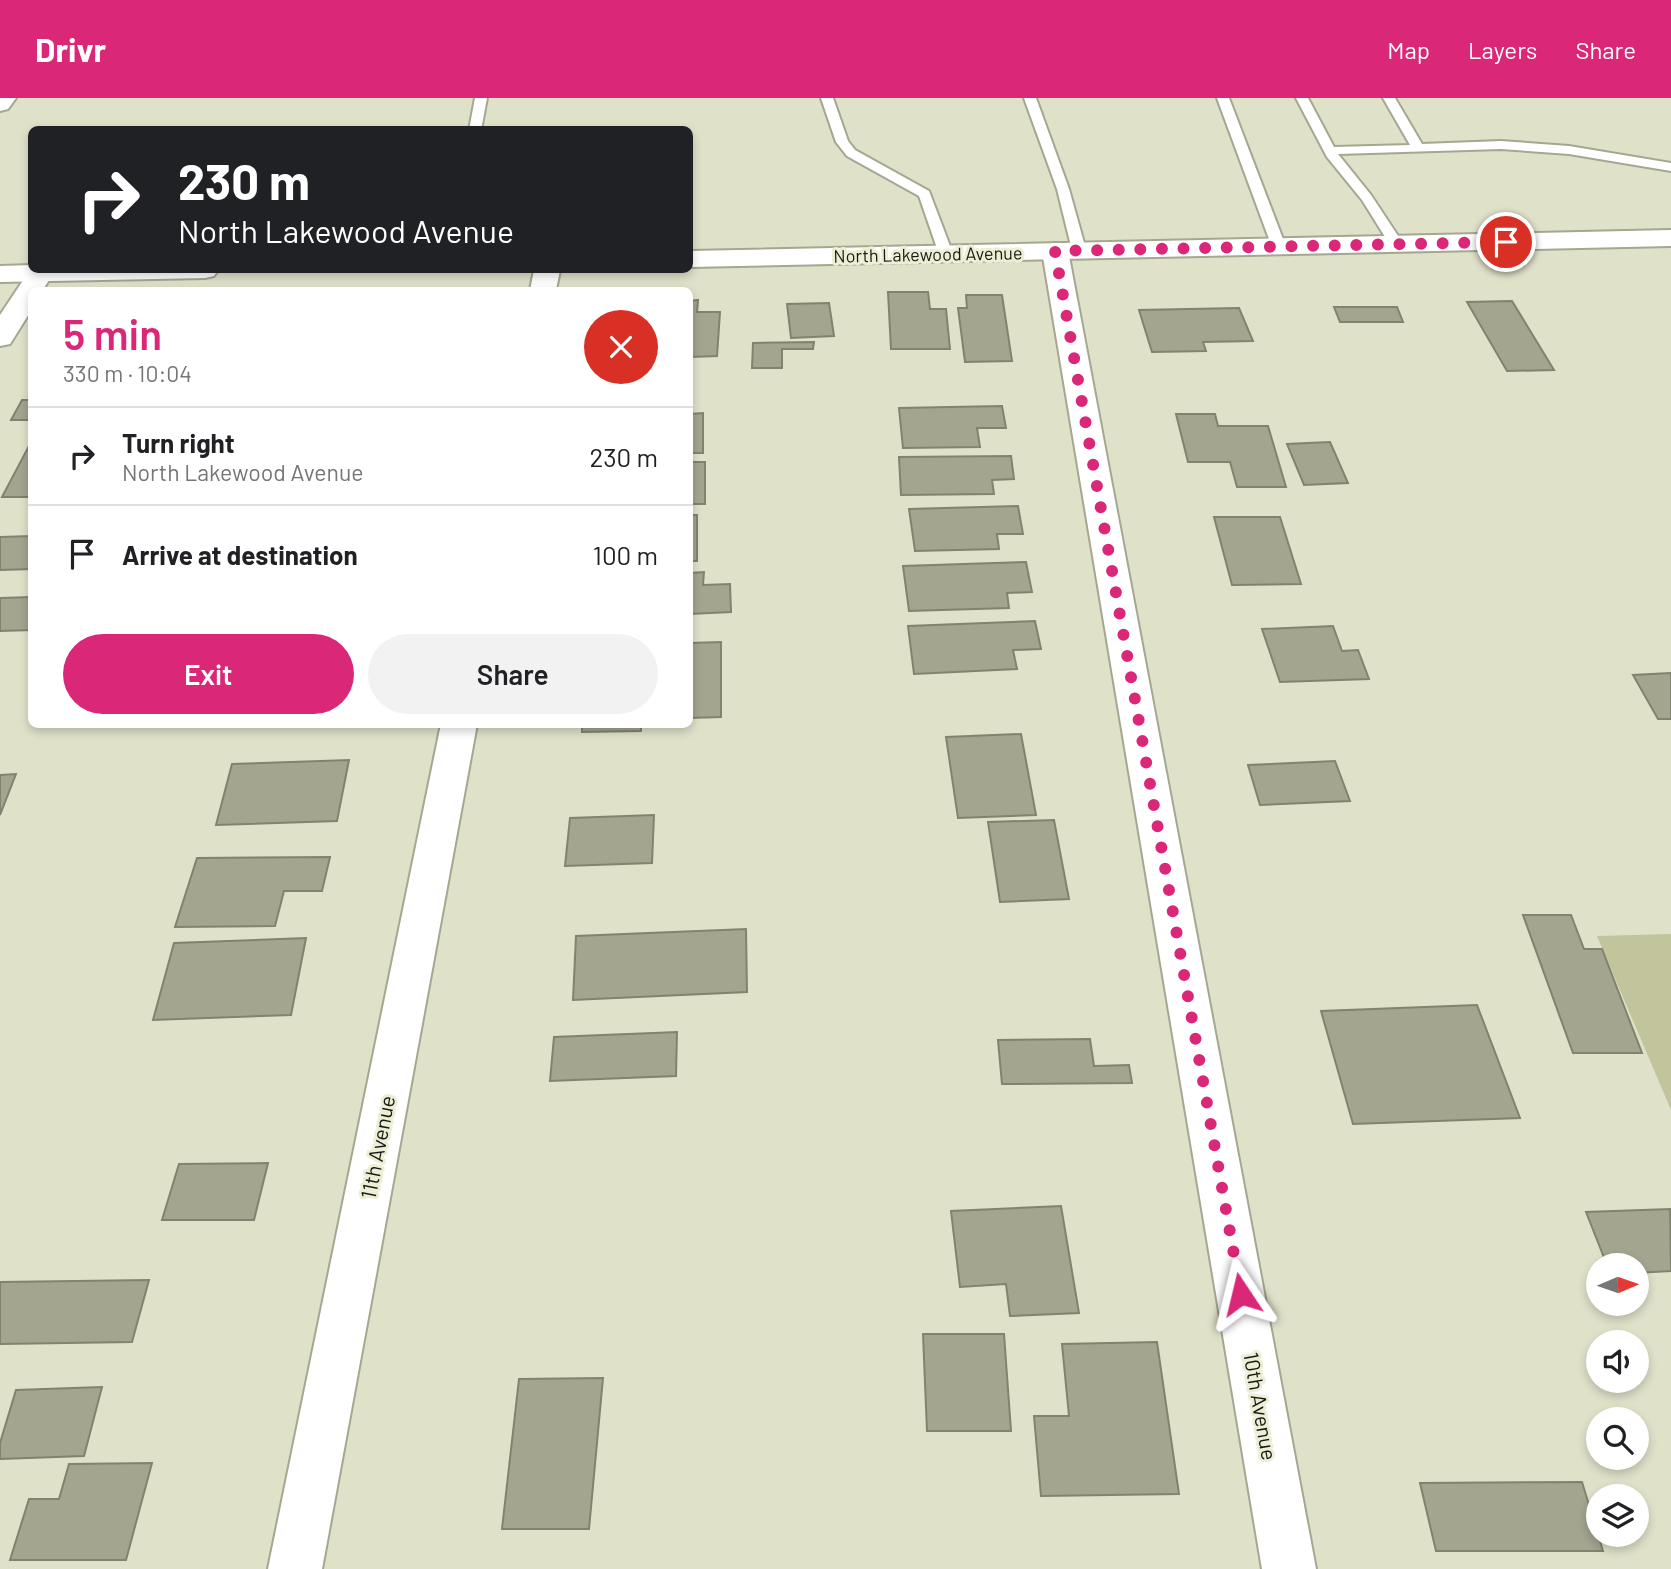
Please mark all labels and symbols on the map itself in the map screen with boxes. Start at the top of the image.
pin [1476,212,1536,272]
street label: North Lakewood Avenue [833,241,1023,267]
street label: 11th Avenue [355,1093,399,1201]
north arrow [1586,1253,1648,1316]
position arrow [1204,1257,1278,1331]
street label: 10th Avenue [1239,1350,1283,1462]

